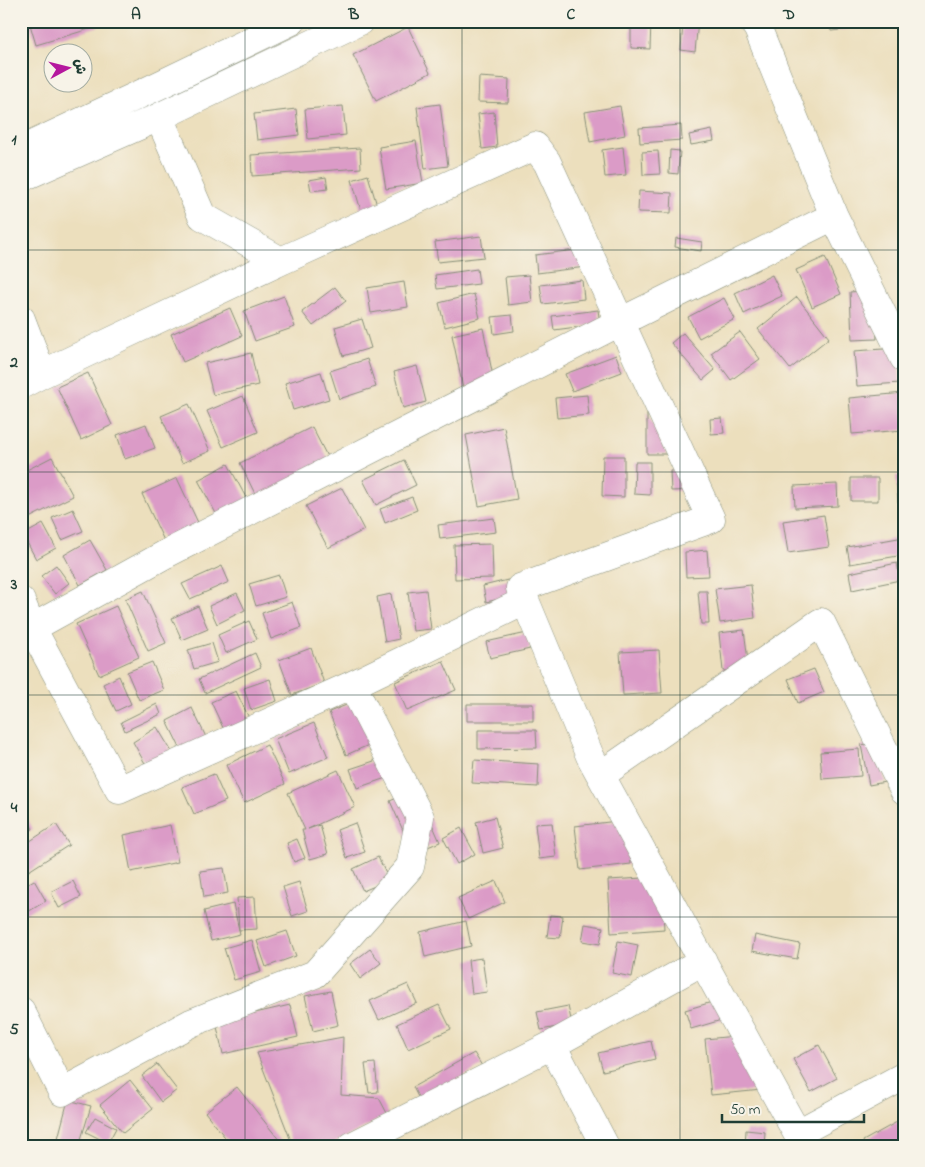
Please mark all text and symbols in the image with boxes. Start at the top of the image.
text: A [131,3,141,27]
text: B [348,3,360,27]
text: C [567,3,576,27]
text: D [782,3,795,27]
north arrow [42,42,92,92]
text: ش [68,58,91,76]
text: 1 [11,128,17,152]
text: 2 [9,351,18,375]
text: 3 [10,573,18,597]
text: 4 [10,796,18,820]
text: 5 [9,1018,19,1042]
scale bar [722,1092,865,1124]
text: 50 m [730,1099,761,1121]

